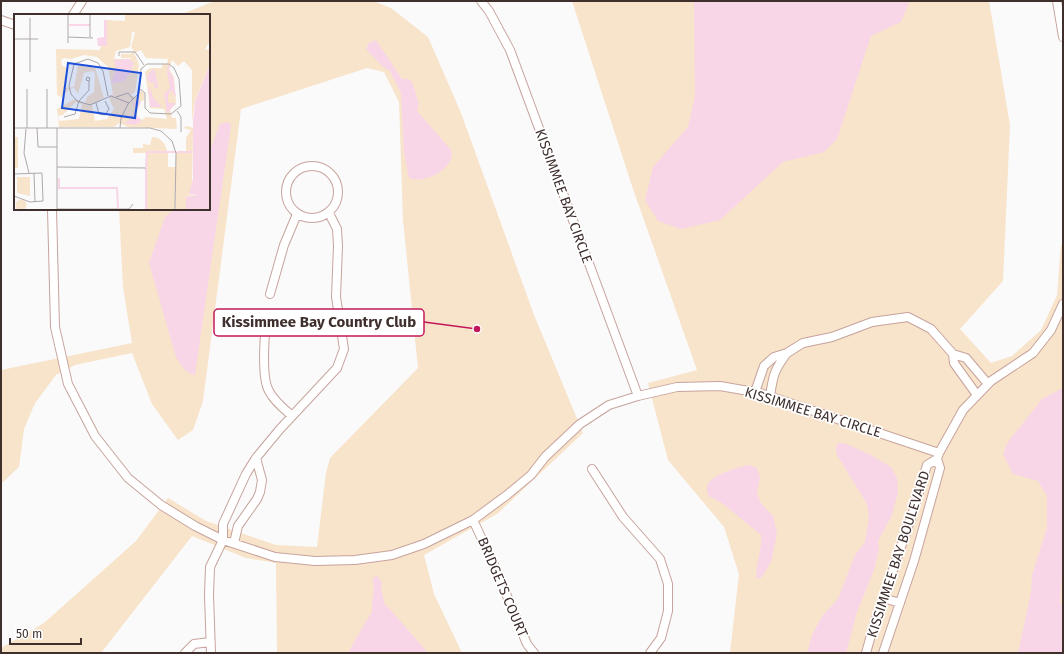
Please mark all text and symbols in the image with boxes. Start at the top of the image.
inset map [14,14,210,210]
street label: KISSIMMEE BAY CIRCLE [531,127,596,266]
callout: Kissimmee Bay Country Club [214,309,424,336]
text: Kissimmee Bay Country Club [222,313,416,331]
street label: KISSIMMEE BAY CIRCLE [743,384,883,441]
street label: KISSIMMEE BAY BOULEVARD [863,469,933,640]
street label: BRIDGETS COURT [474,535,532,640]
scale bar [10,620,81,646]
text: 50 m [16,627,42,641]

